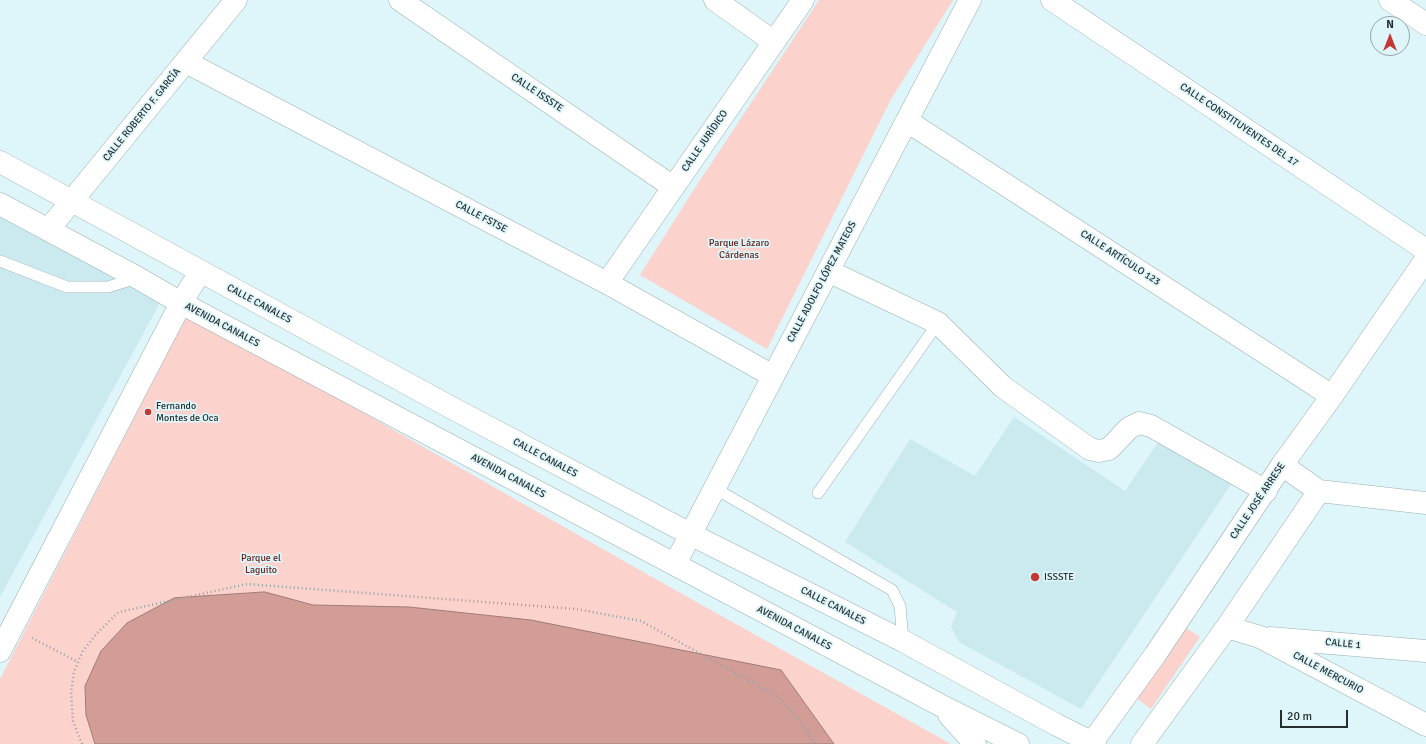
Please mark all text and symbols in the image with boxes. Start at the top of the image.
north arrow [1370,16,1410,56]
text: N [1386,18,1394,31]
street label: CALLE ROBERTO F. GARCÍA [101,66,183,164]
street label: CALLE ISSSTE [509,71,565,115]
street label: CALLE CONSTITUYENTES DEL 17 [1177,81,1301,169]
street label: CALLE JURÍDICO [679,108,731,174]
street label: CALLE FSTSE [453,198,509,236]
street label: CALLE ADOLFO LÓPEZ MATEOS [785,219,859,345]
street label: CALLE ARTÍCULO 123 [1078,228,1162,288]
park label: Parque Lázaro Cárdenas [709,237,769,260]
street label: CALLE CANALES [225,282,293,326]
street label: AVENIDA CANALES [183,300,261,350]
place label: Fernando Montes de Oca [156,400,219,424]
marker: Fernando Montes de Oca [143,407,153,417]
street label: CALLE CANALES [511,436,579,480]
street label: AVENIDA CANALES [469,451,547,501]
street label: CALLE JOSÉ ARRESE [1228,460,1288,542]
park label: Parque el Laguito [241,552,281,576]
marker: ISSSTE [1029,571,1041,583]
place label: ISSSTE [1044,571,1074,583]
street label: CALLE CANALES [798,584,868,628]
street label: AVENIDA CANALES [755,603,833,653]
street label: CALLE 1 [1325,636,1361,652]
street label: CALLE MERCURIO [1291,649,1365,697]
scale bar [1282,702,1350,728]
text: 20 m [1287,709,1312,724]

